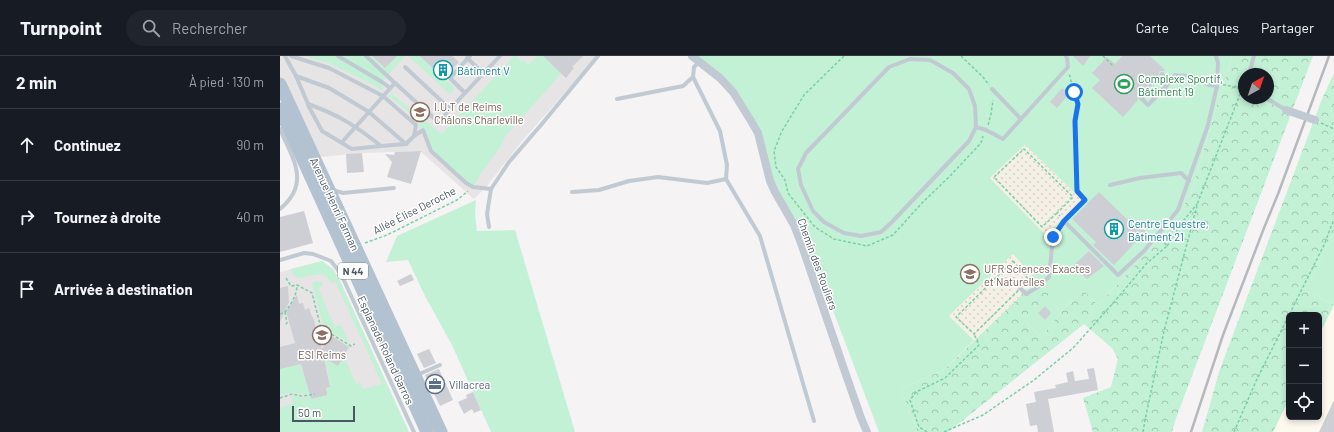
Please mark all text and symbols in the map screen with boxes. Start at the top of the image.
search box [126,10,406,46]
text: Turnpoint [20,16,102,39]
icon: search [140,17,162,39]
text: Rechercher [172,19,248,37]
text: Carte [1136,19,1169,36]
text: Calques [1191,19,1239,36]
text: Partager [1261,19,1314,36]
building icon: Bâtiment V [432,59,454,81]
place label: Bâtiment V [457,64,510,77]
north arrow [1238,68,1274,104]
text: 2 min [16,72,57,92]
place label: Complexe Sportif, Bâtiment 19 [1138,72,1223,98]
sports icon: Complexe Sportif, Bâtiment 19 [1113,73,1135,95]
text: À pied · 130 m [189,74,264,90]
route start [1065,83,1083,101]
place label: I.U.T de Reims Châlons Charleville [434,100,524,126]
school or university icon: I.U.T de Reims Châlons Charleville [409,101,431,123]
icon: ahead [16,134,38,156]
text: Continuez [54,136,121,154]
text: 90 m [237,137,264,153]
street label: Avenue Henri Farman [308,155,362,253]
street label: Allée Élise Deroche [370,183,458,236]
icon: right [16,206,38,228]
text: Tournez à droite [54,208,161,226]
text: 40 m [236,209,264,225]
street label: Chemin des Rouliers [795,216,841,312]
place label: Centre Equestre, Bâtiment 21 [1128,217,1209,243]
building icon: Centre Equestre, Bâtiment 21 [1103,218,1125,240]
route end [1044,228,1062,246]
place label: UFR Sciences Exactes et Naturelles [984,262,1090,288]
road number: N 44 [338,263,368,279]
school or university icon: UFR Sciences Exactes et Naturelles [959,263,981,285]
icon: arrive [16,278,38,300]
text: Arrivée à destination [54,280,193,298]
street label: Esplanade Roland Garros [355,294,417,406]
map controls [1286,312,1322,420]
button: + [1286,312,1322,348]
school or university icon: ESI Reims [311,324,333,346]
place label: ESI Reims [298,348,346,361]
button: − [1286,348,1322,384]
office icon: Villacrea [424,373,446,395]
place label: Villacrea [449,378,490,391]
button: locate [1286,384,1322,420]
scale bar [292,404,355,423]
text: 50 m [298,406,321,419]

